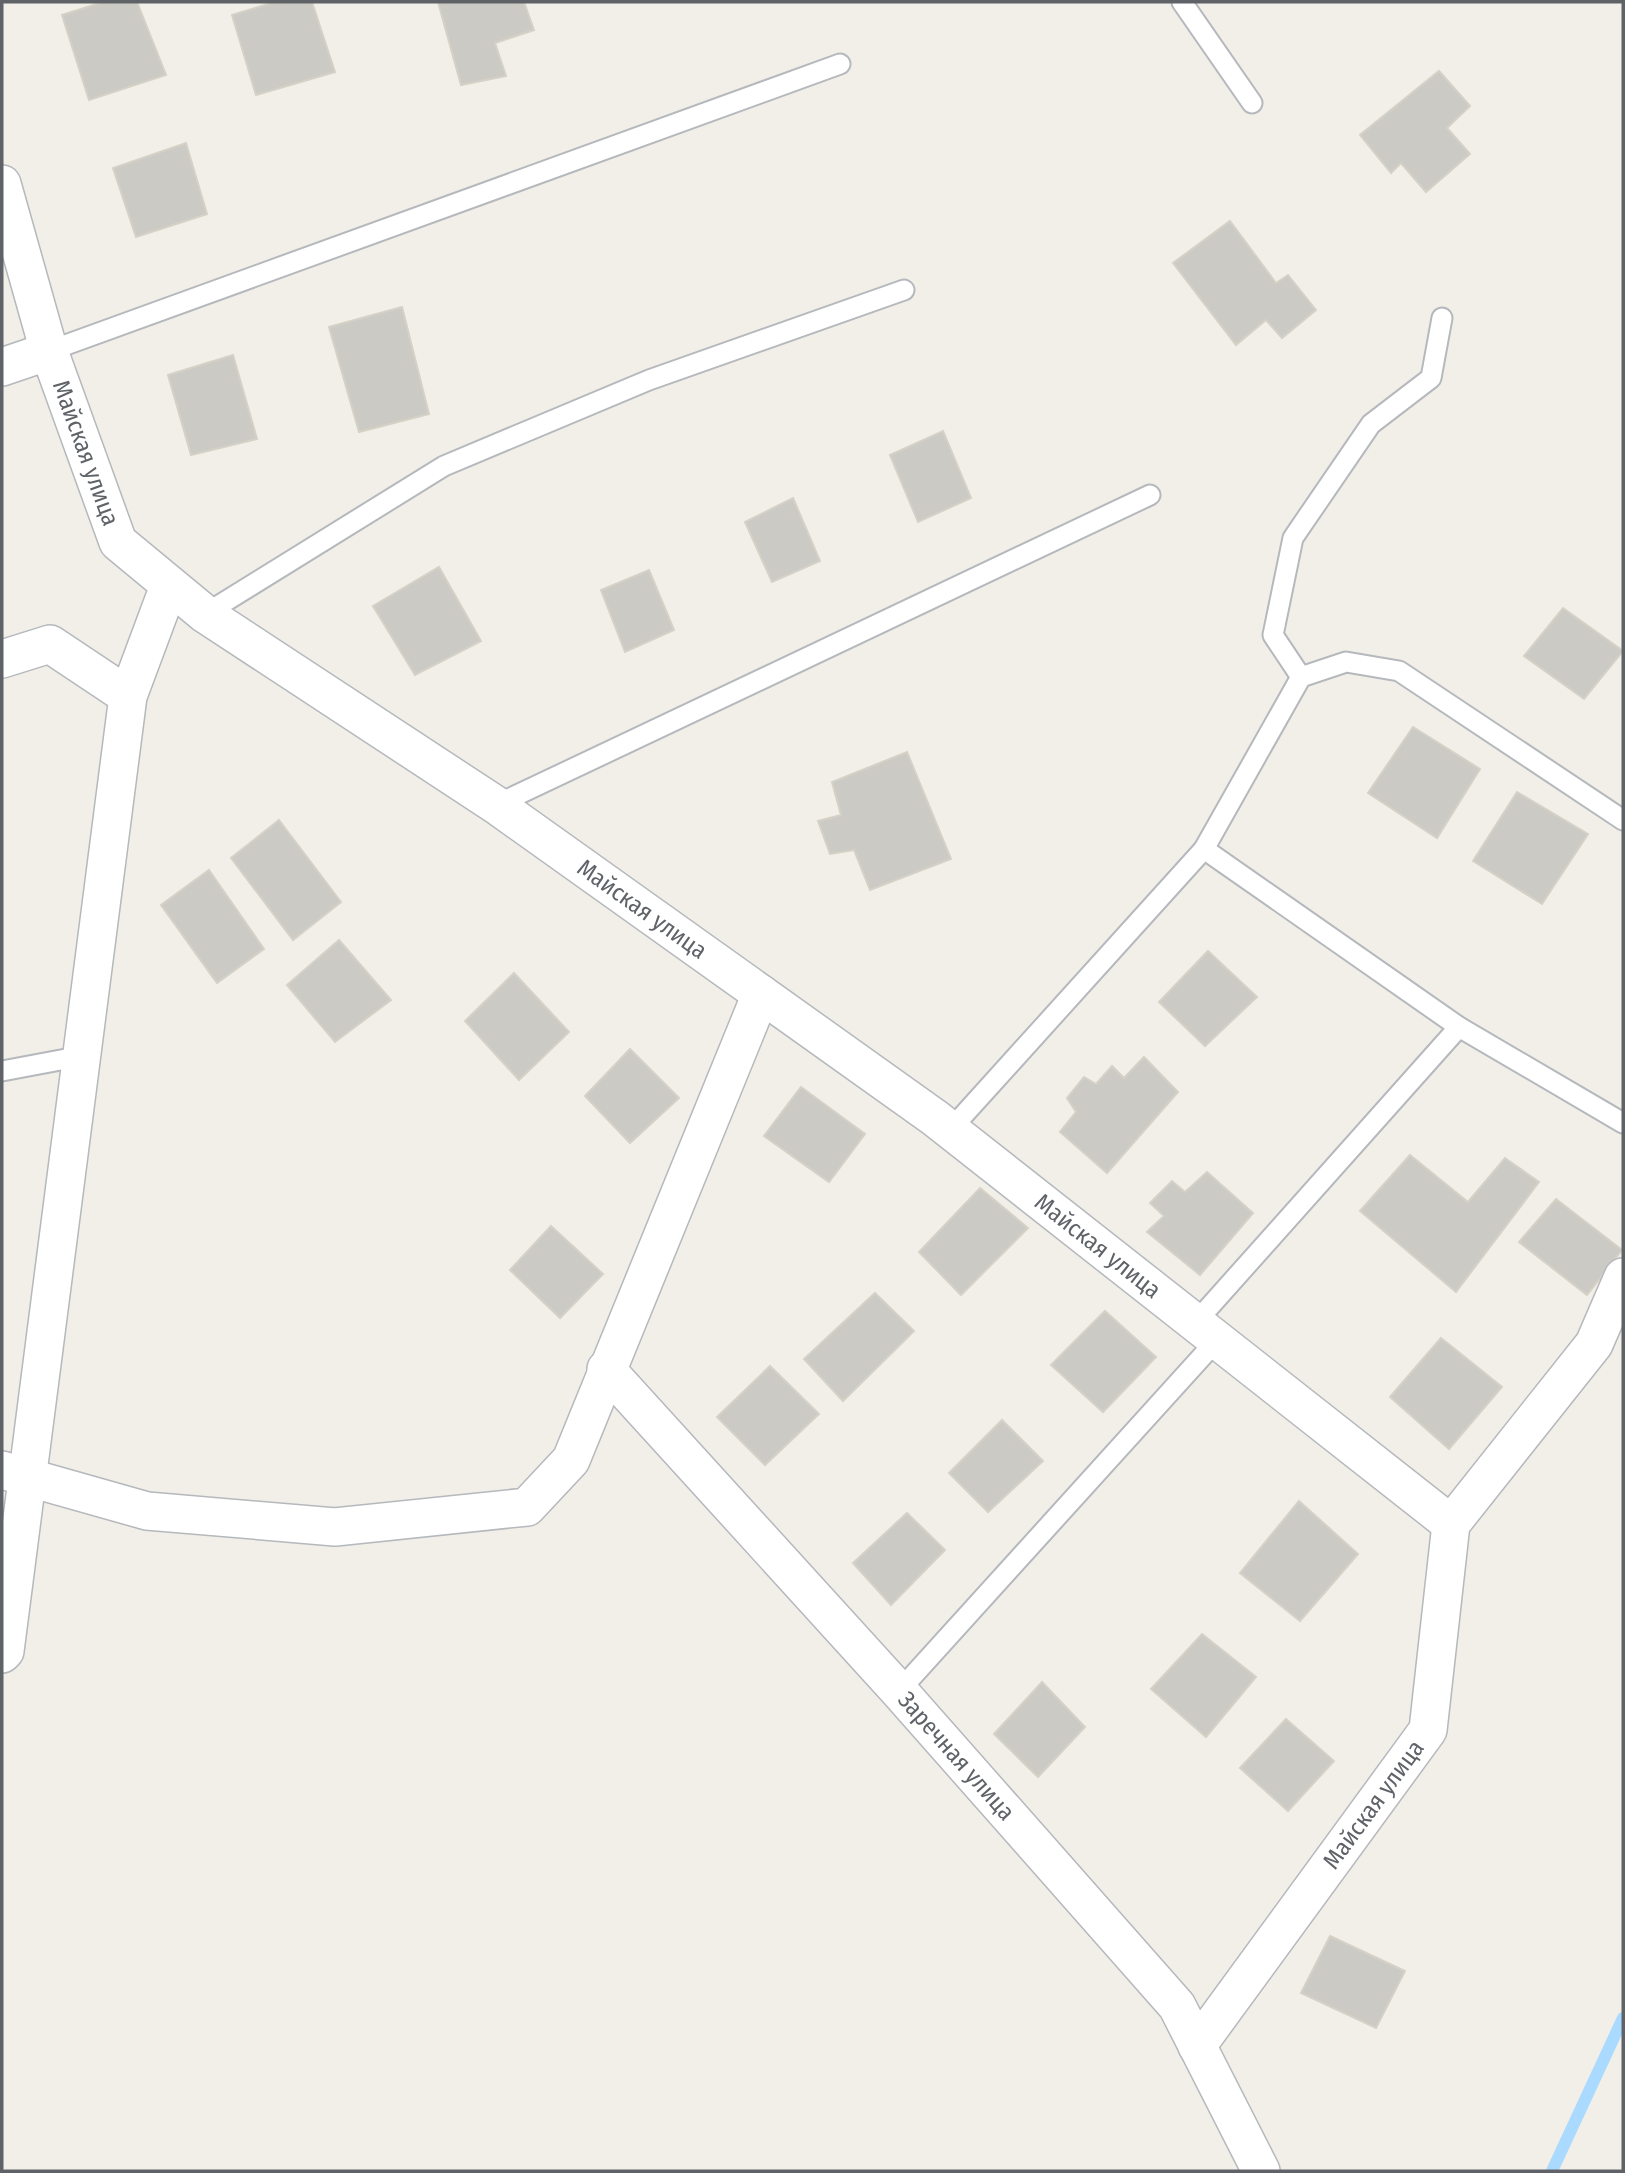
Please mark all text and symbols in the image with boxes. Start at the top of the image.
street label: Майская улица [47,377,125,529]
street label: Майская улица [572,854,712,965]
street label: Майская улица [1029,1188,1166,1304]
street label: Заречная улица [892,1686,1020,1826]
street label: Майская улица [1317,1735,1430,1874]

